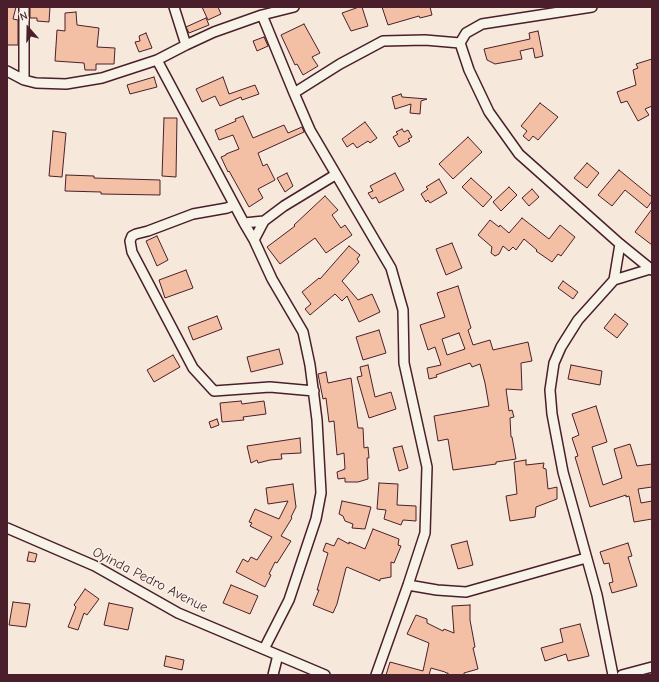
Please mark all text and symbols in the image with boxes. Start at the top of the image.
north arrow [8,8,48,48]
text: N [18,9,29,24]
street label: Oyinda Pedro Avenue [90,544,210,616]

